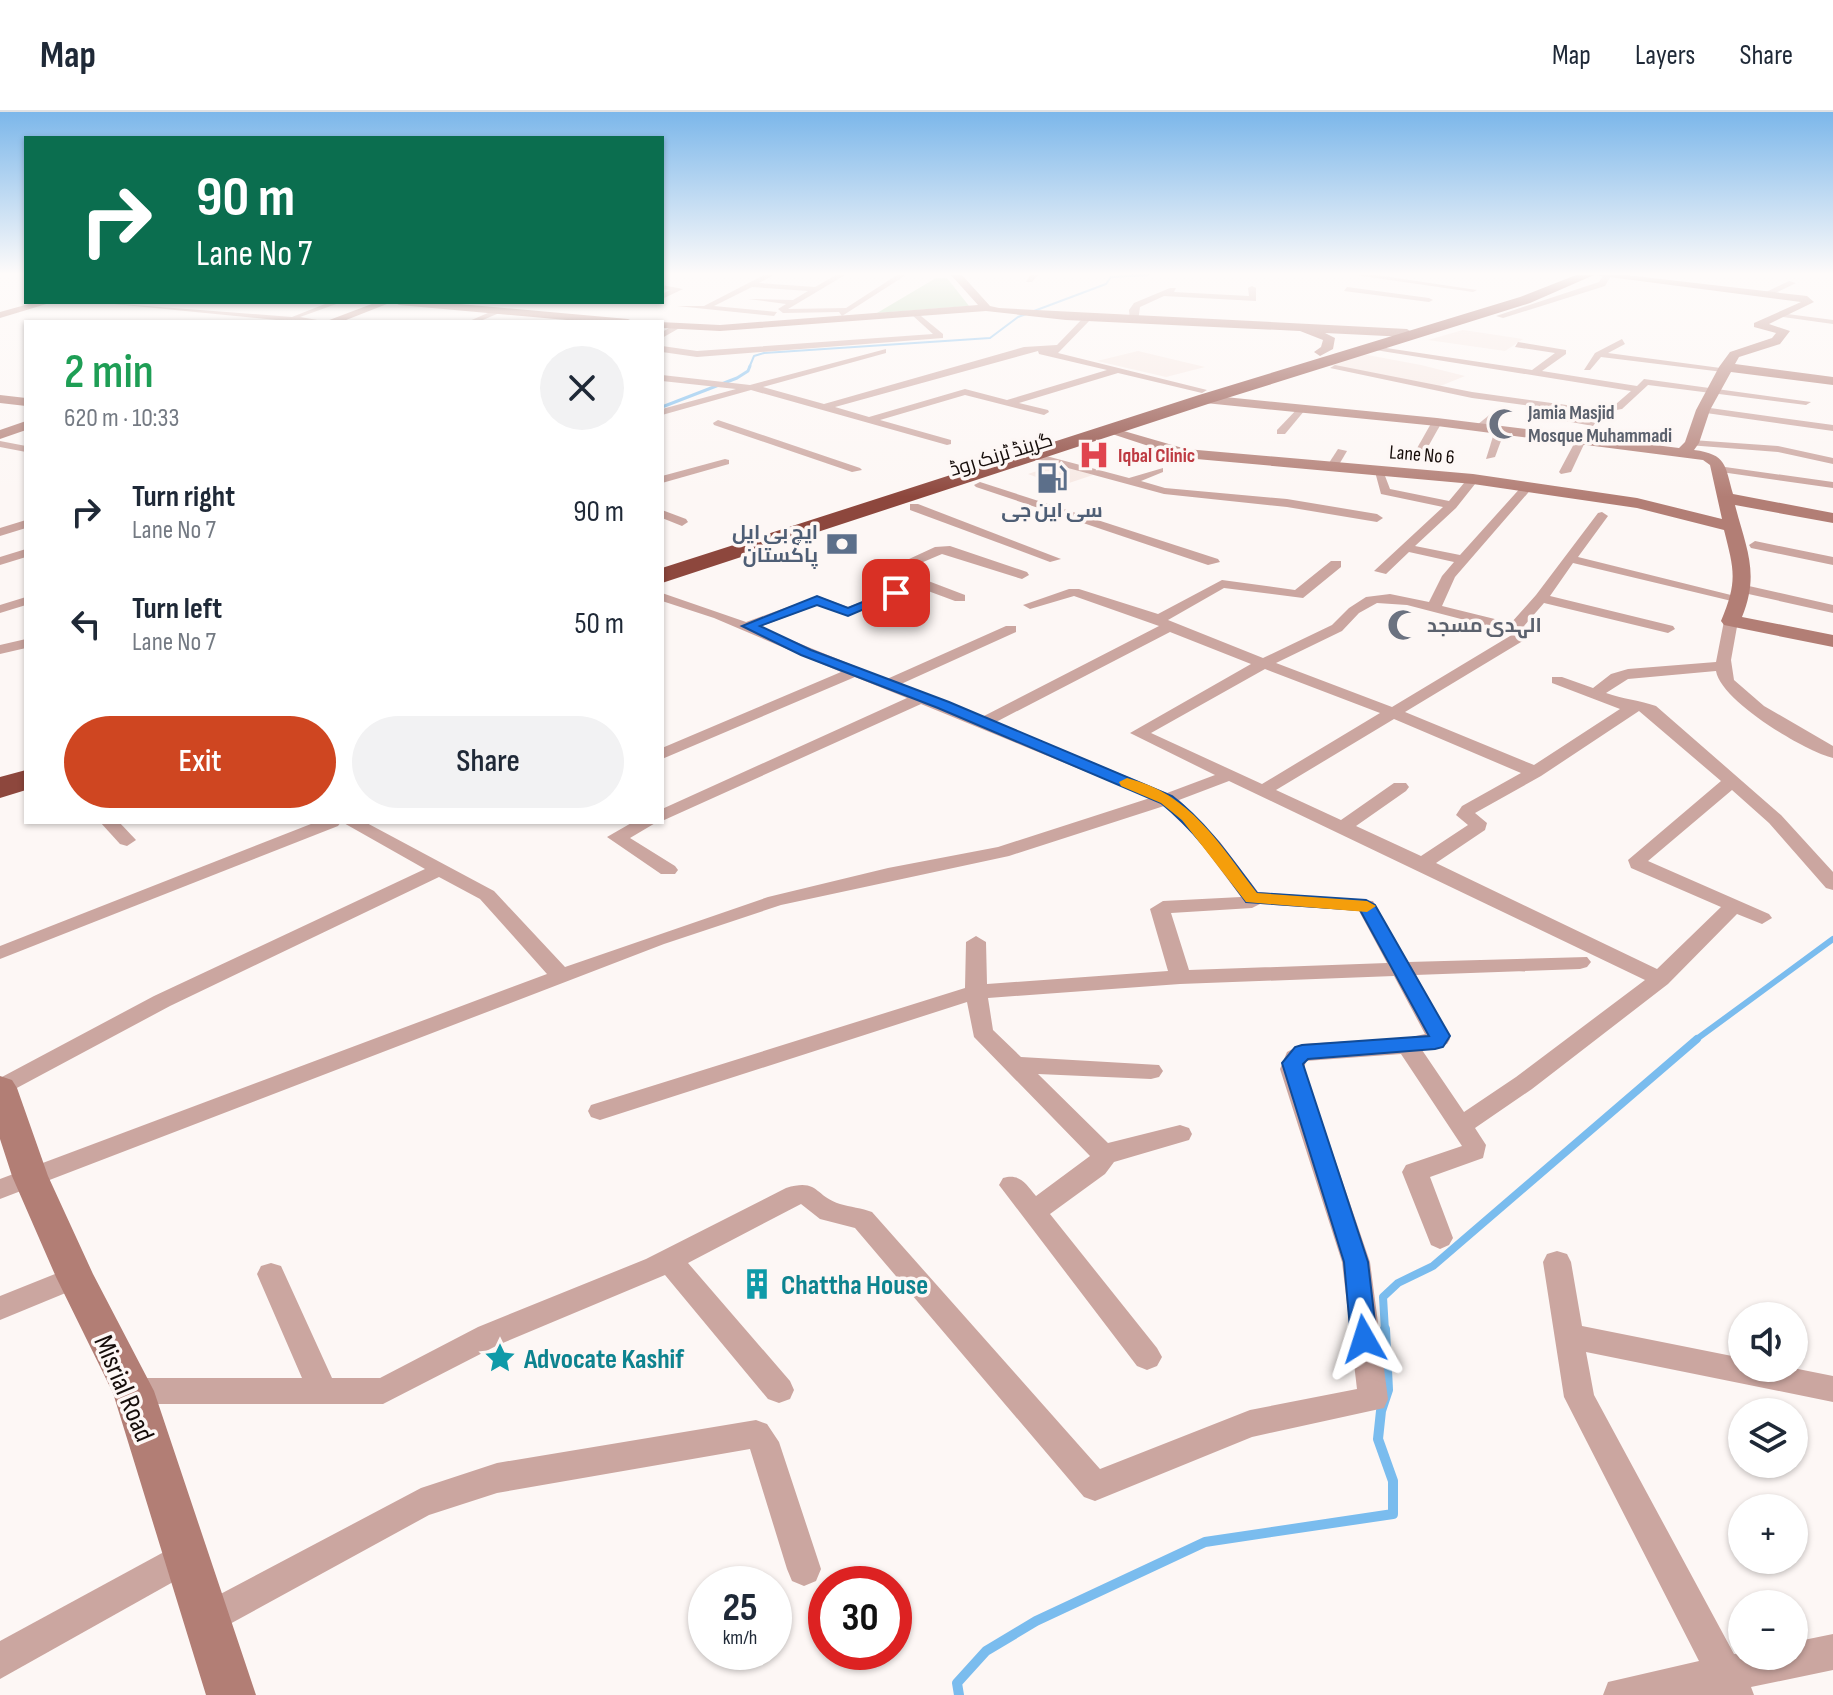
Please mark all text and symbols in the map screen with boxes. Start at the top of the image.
text: Map [40,33,96,78]
text: Map [1552,39,1591,72]
text: Layers [1635,39,1695,72]
text: Share [1739,39,1793,72]
text: 90 m [196,165,295,232]
icon: right [64,168,168,272]
text: Lane No 7 [196,233,312,276]
text: 2 min [64,344,154,401]
button: close [540,346,624,430]
place label: Jamia Masjid Mosque Muhammadi [1527,401,1672,448]
text: 620 m · 10:33 [64,403,179,434]
mosque icon: Jamia Masjid Mosque Muhammadi [1487,407,1521,441]
street label: گرینڈ ٹرنک روڈ [947,428,1056,482]
hospital icon: Iqbal Clinic [1077,438,1111,472]
street label: Lane No 6 [1388,440,1455,470]
place label: Iqbal Clinic [1118,444,1195,468]
fuel station icon: سی این جی [1035,461,1069,495]
text: Turn right [132,479,235,515]
icon: right [64,490,108,534]
text: 90 m [573,494,624,530]
place label: سی این جی [1001,499,1103,523]
text: Lane No 7 [132,515,216,546]
place label: ایچ بی ایل پاکستان [732,521,818,569]
bank icon: ایچ بی ایل پاکستان [825,527,859,561]
pin [862,559,930,627]
icon: arrive [874,571,918,615]
text: Turn left [132,591,222,627]
icon: left [64,602,108,646]
text: 50 m [575,606,624,642]
mosque icon: الہدی مسجد [1386,608,1420,642]
place label: الہدی مسجد [1427,614,1542,639]
text: Lane No 7 [132,627,216,658]
button: Exit [64,716,336,808]
button: Share [352,716,624,808]
building icon: Chattha House [740,1267,774,1301]
place label: Chattha House [781,1269,928,1302]
position arrow [1322,1297,1406,1381]
map controls [1728,1302,1808,1670]
button: sound [1728,1302,1808,1382]
street label: Misrial Road [87,1330,161,1447]
place icon: Advocate Kashif [483,1341,517,1375]
place label: Advocate Kashif [523,1343,684,1376]
button: layers [1728,1398,1808,1478]
button: + [1728,1494,1808,1574]
speed limit sign: 30 [808,1566,912,1670]
text: 25 [722,1584,758,1632]
button: − [1728,1590,1808,1670]
text: km/h [723,1626,757,1650]

